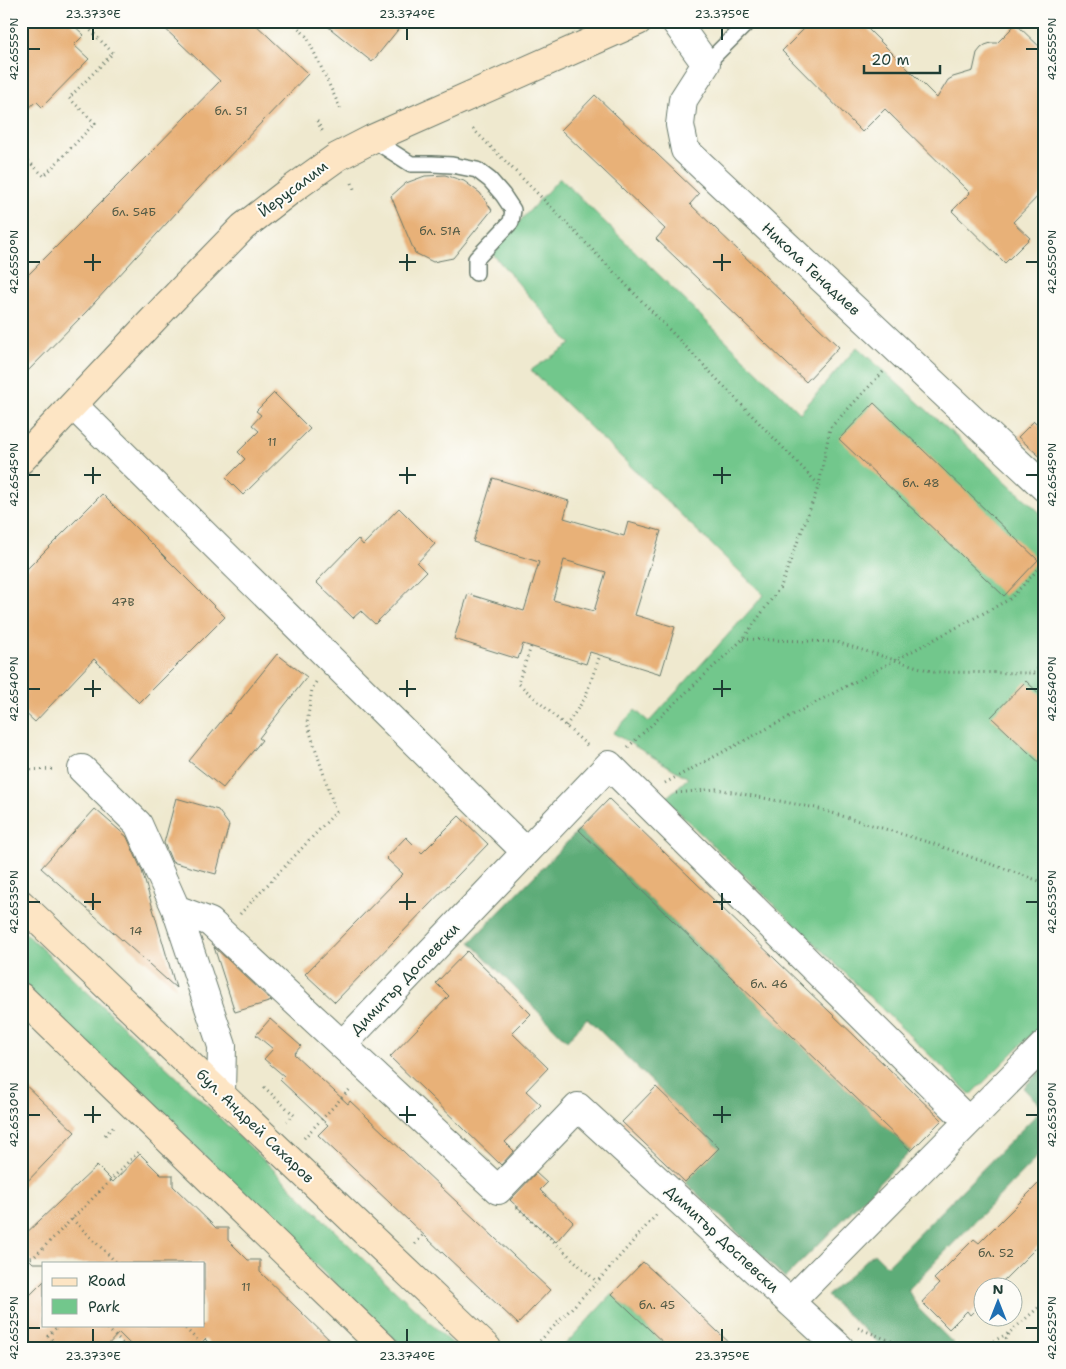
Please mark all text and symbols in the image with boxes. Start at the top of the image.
text: 23.373°E [65,6,121,22]
text: 23.374°E [379,6,435,22]
text: 23.375°E [694,6,750,22]
text: 42.6555°N [6,18,22,80]
text: 42.6555°N [1044,18,1060,80]
scale bar [864,42,940,74]
text: 20 m [871,50,910,70]
house number: бл. 51 [215,103,247,119]
street label: Йерусалим [254,155,332,222]
house number: бл. 54Б [112,204,156,220]
street label: Никола Генадиев [757,218,865,320]
house number: бл. 51А [419,223,461,239]
text: 42.6550°N [6,230,22,294]
text: 42.6550°N [1044,230,1060,294]
house number: 11 [267,434,277,450]
text: 42.6545°N [6,443,22,507]
text: 42.6545°N [1044,443,1060,507]
house number: бл. 48 [902,475,940,491]
house number: 47В [111,594,135,610]
text: 42.6540°N [6,656,22,722]
text: 42.6540°N [1044,656,1060,722]
text: 42.6535°N [6,870,22,934]
text: 42.6535°N [1044,870,1060,934]
street label: Димитър Доспевски [346,918,464,1040]
house number: 14 [130,923,142,939]
house number: бл. 46 [750,976,788,992]
street label: бул. Андрей Сахаров [192,1064,318,1188]
text: 42.6530°N [6,1082,22,1148]
text: 42.6530°N [1044,1082,1060,1148]
street label: Димитър Доспевски [661,1181,783,1297]
house number: бл. 52 [978,1245,1014,1261]
legend [42,1262,205,1326]
text: Road [88,1271,126,1291]
north arrow [974,1276,1024,1326]
house number: 11 [241,1279,251,1295]
text: N [992,1280,1004,1298]
text: 42.6525°N [6,1296,22,1360]
text: 42.6525°N [1044,1296,1060,1360]
text: Park [88,1297,120,1317]
house number: бл. 45 [639,1297,675,1313]
text: 23.373°E [65,1348,121,1364]
text: 23.374°E [379,1348,435,1364]
text: 23.375°E [694,1348,750,1364]

